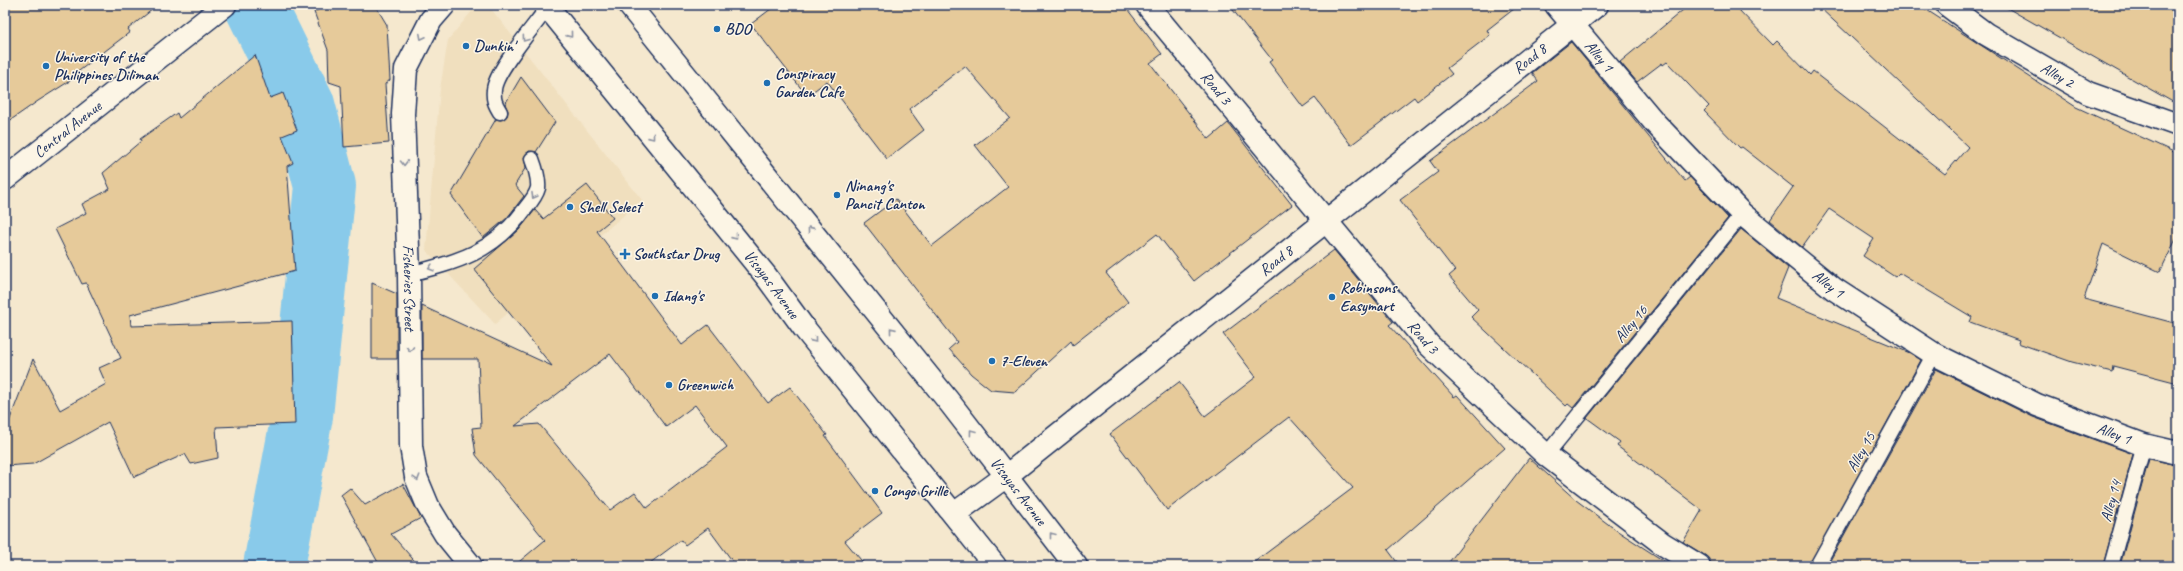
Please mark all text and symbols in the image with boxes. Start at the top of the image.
place label: BDO [725,19,753,39]
marker: BDO [712,24,722,34]
one-way arrow [566,31,573,38]
one-way arrow [419,33,427,40]
one-way arrow [522,35,530,42]
place label: Dunkin' [474,36,518,56]
street label: Alley 1 [1580,36,1619,77]
street label: Road 8 [1509,38,1552,78]
marker: Dunkin' [461,41,471,51]
place label: University of the Philippines Diliman [54,47,160,85]
street label: Alley 2 [2037,58,2079,94]
marker: University of the Philippines Diliman [41,61,51,71]
place label: Conspiracy Garden Cafe [775,64,845,102]
street label: Road 3 [1196,67,1237,110]
marker: Conspiracy Garden Cafe [762,78,772,88]
street label: Central Avenue [30,95,107,162]
one-way arrow [647,132,654,139]
one-way arrow [400,160,408,166]
place label: Ninang's Pancit Canton [845,176,926,214]
marker: Ninang's Pancit Canton [832,190,842,200]
one-way arrow [531,192,538,199]
place label: Shell Select [578,197,644,217]
marker: Shell Select [565,202,575,212]
one-way arrow [808,227,815,234]
one-way arrow [730,232,737,240]
street label: Road 8 [1255,240,1299,280]
street label: Fisheries Street [398,244,420,333]
place label: Southstar Drug [633,244,720,264]
street label: Visayas Avenue [739,246,805,324]
marker: Southstar Drug [620,249,630,259]
one-way arrow [428,264,435,272]
street label: Alley 1 [1808,265,1848,303]
place label: Robinsons Easymart [1340,278,1399,316]
place label: Idang's [663,286,705,306]
marker: Idang's [650,291,660,301]
marker: Robinsons Easymart [1327,292,1337,302]
street label: Alley 16 [1610,301,1653,347]
street label: Road 3 [1403,317,1444,360]
one-way arrow [889,328,896,335]
one-way arrow [809,335,816,342]
one-way arrow [406,346,414,352]
place label: 7-Eleven [1000,351,1049,371]
marker: 7-Eleven [987,356,997,366]
place label: Greenwich [677,375,734,395]
marker: Greenwich [664,380,674,390]
street label: Alley 1 [2094,418,2135,450]
street label: Alley 15 [1842,428,1880,475]
one-way arrow [970,430,977,437]
street label: Visayas Avenue [986,453,1052,531]
one-way arrow [412,475,421,482]
street label: Alley 14 [2096,476,2127,524]
place label: Congo Grille [883,481,949,501]
marker: Congo Grille [870,486,880,496]
one-way arrow [1049,533,1056,540]

